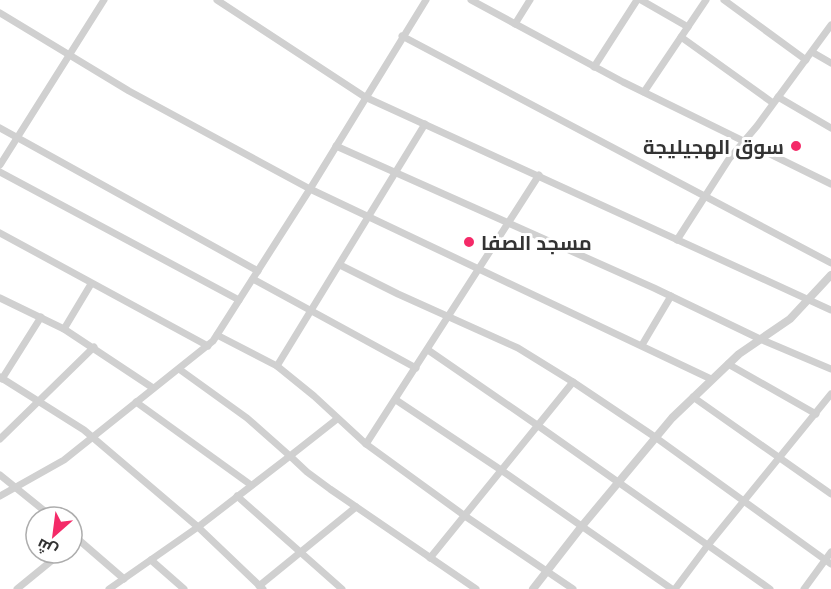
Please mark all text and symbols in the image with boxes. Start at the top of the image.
place label: سوق الهجيليجة [643,134,784,160]
marker: سوق الهجيليجة [789,139,803,153]
place label: مسجد الصفا [481,230,592,255]
marker: مسجد الصفا [462,235,476,249]
north arrow [24,505,84,565]
text: ش [33,535,61,562]

